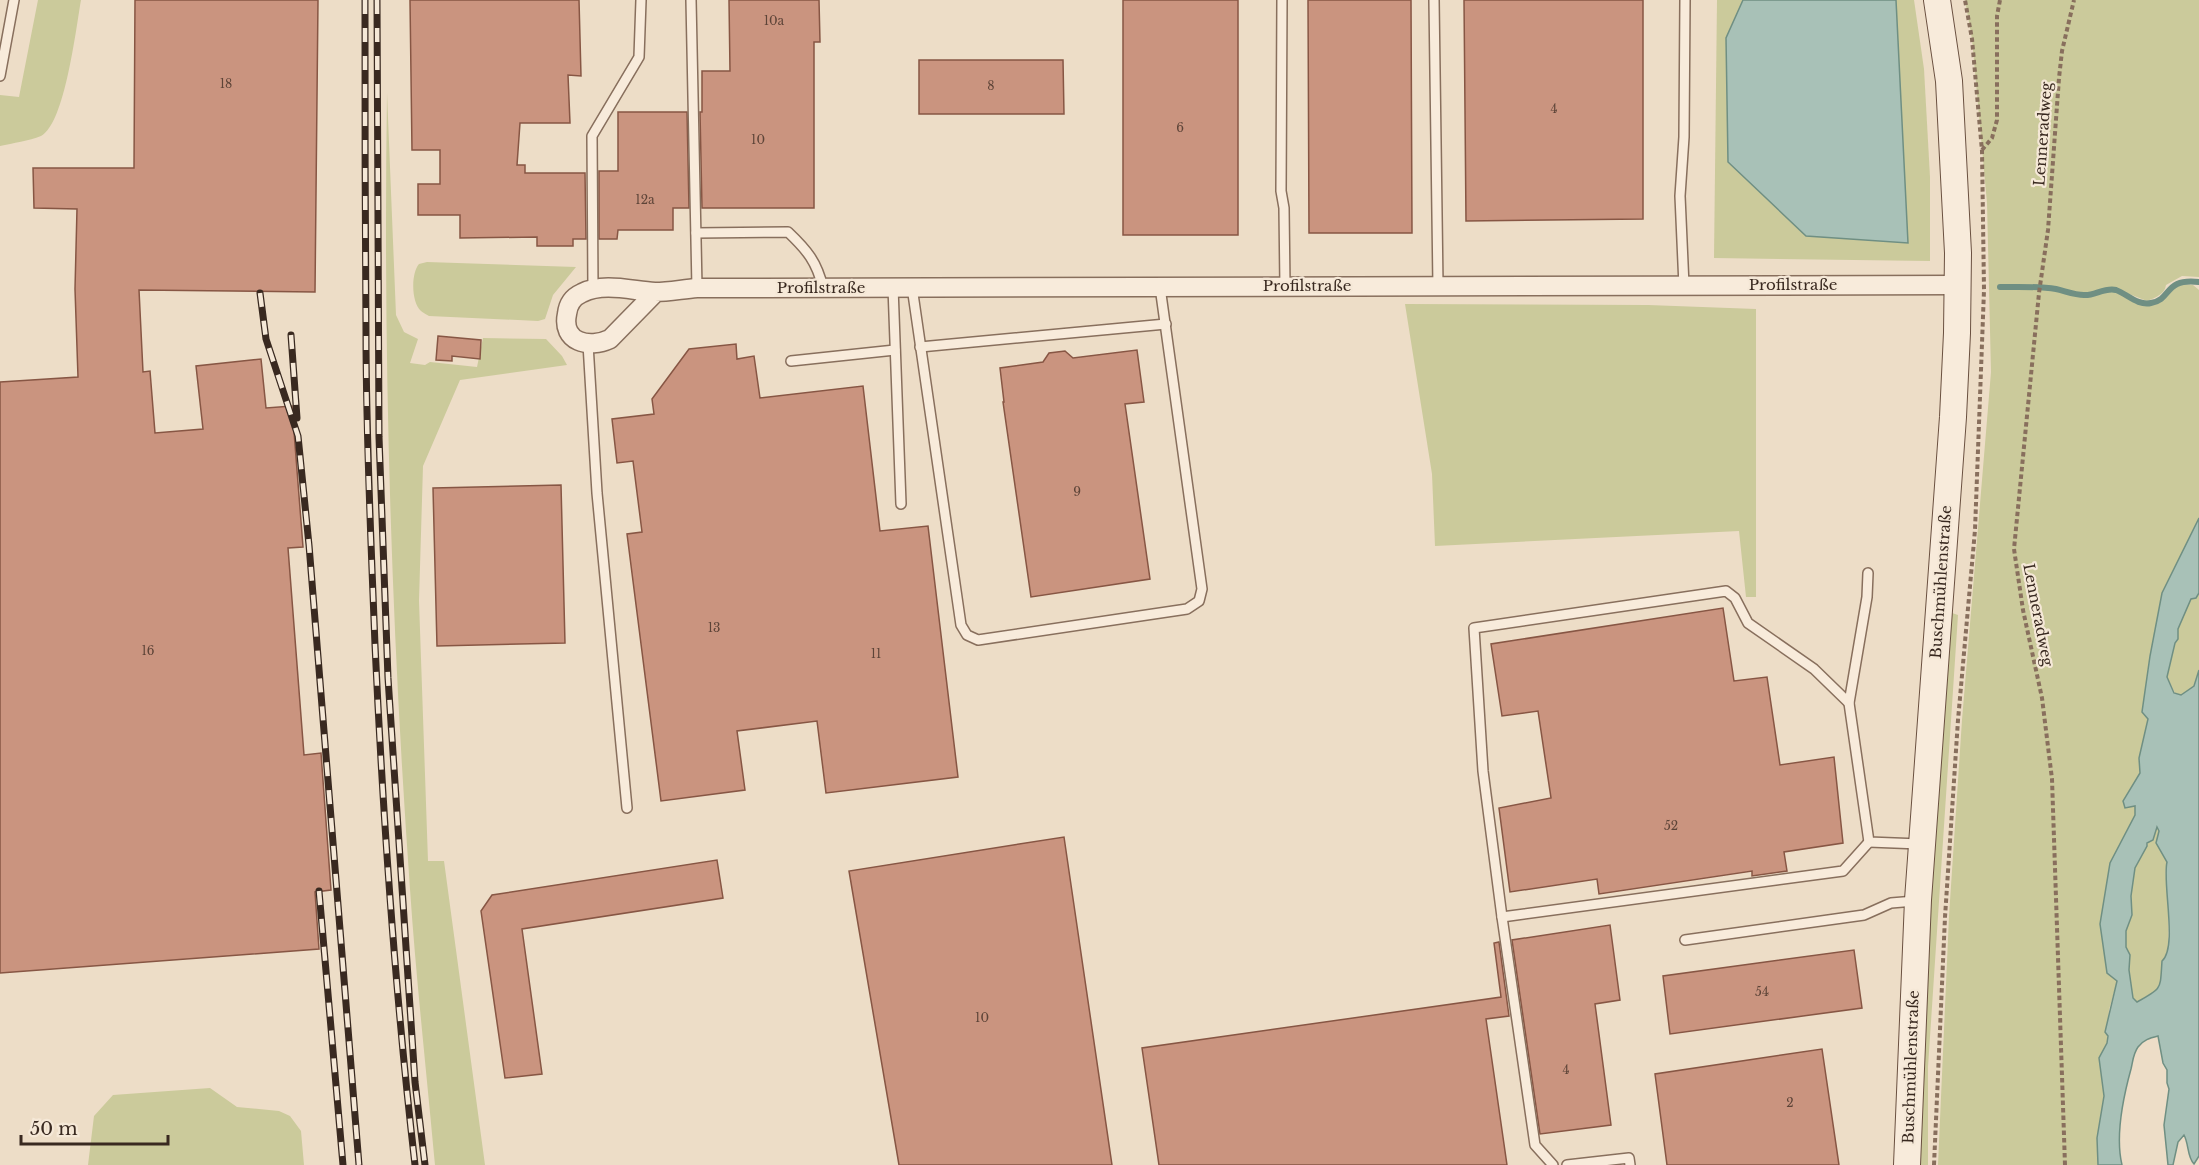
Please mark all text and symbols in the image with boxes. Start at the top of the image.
house number: 10a [764,13,785,28]
house number: 18 [220,76,232,91]
house number: 8 [987,78,995,93]
street label: Lenneradweg [2029,80,2056,187]
house number: 4 [1550,101,1558,116]
house number: 6 [1176,120,1184,135]
house number: 10 [751,132,765,147]
house number: 12a [635,192,655,207]
street label: Profilstraße [1749,275,1837,294]
street label: Profilstraße [1263,276,1351,295]
street label: Profilstraße [777,278,865,297]
house number: 9 [1073,484,1081,499]
street label: Buschmühlenstraße [1926,505,1955,659]
street label: Lenneradweg [2019,562,2058,669]
house number: 13 [708,620,720,635]
house number: 16 [141,643,155,658]
house number: 11 [871,646,881,661]
house number: 52 [1664,818,1678,833]
house number: 54 [1755,984,1769,999]
street label: Buschmühlenstraße [1898,990,1923,1144]
house number: 10 [975,1010,989,1025]
house number: 4 [1562,1062,1570,1077]
house number: 2 [1786,1095,1794,1110]
scale bar [21,1108,168,1146]
text: 50 m [30,1118,78,1140]

